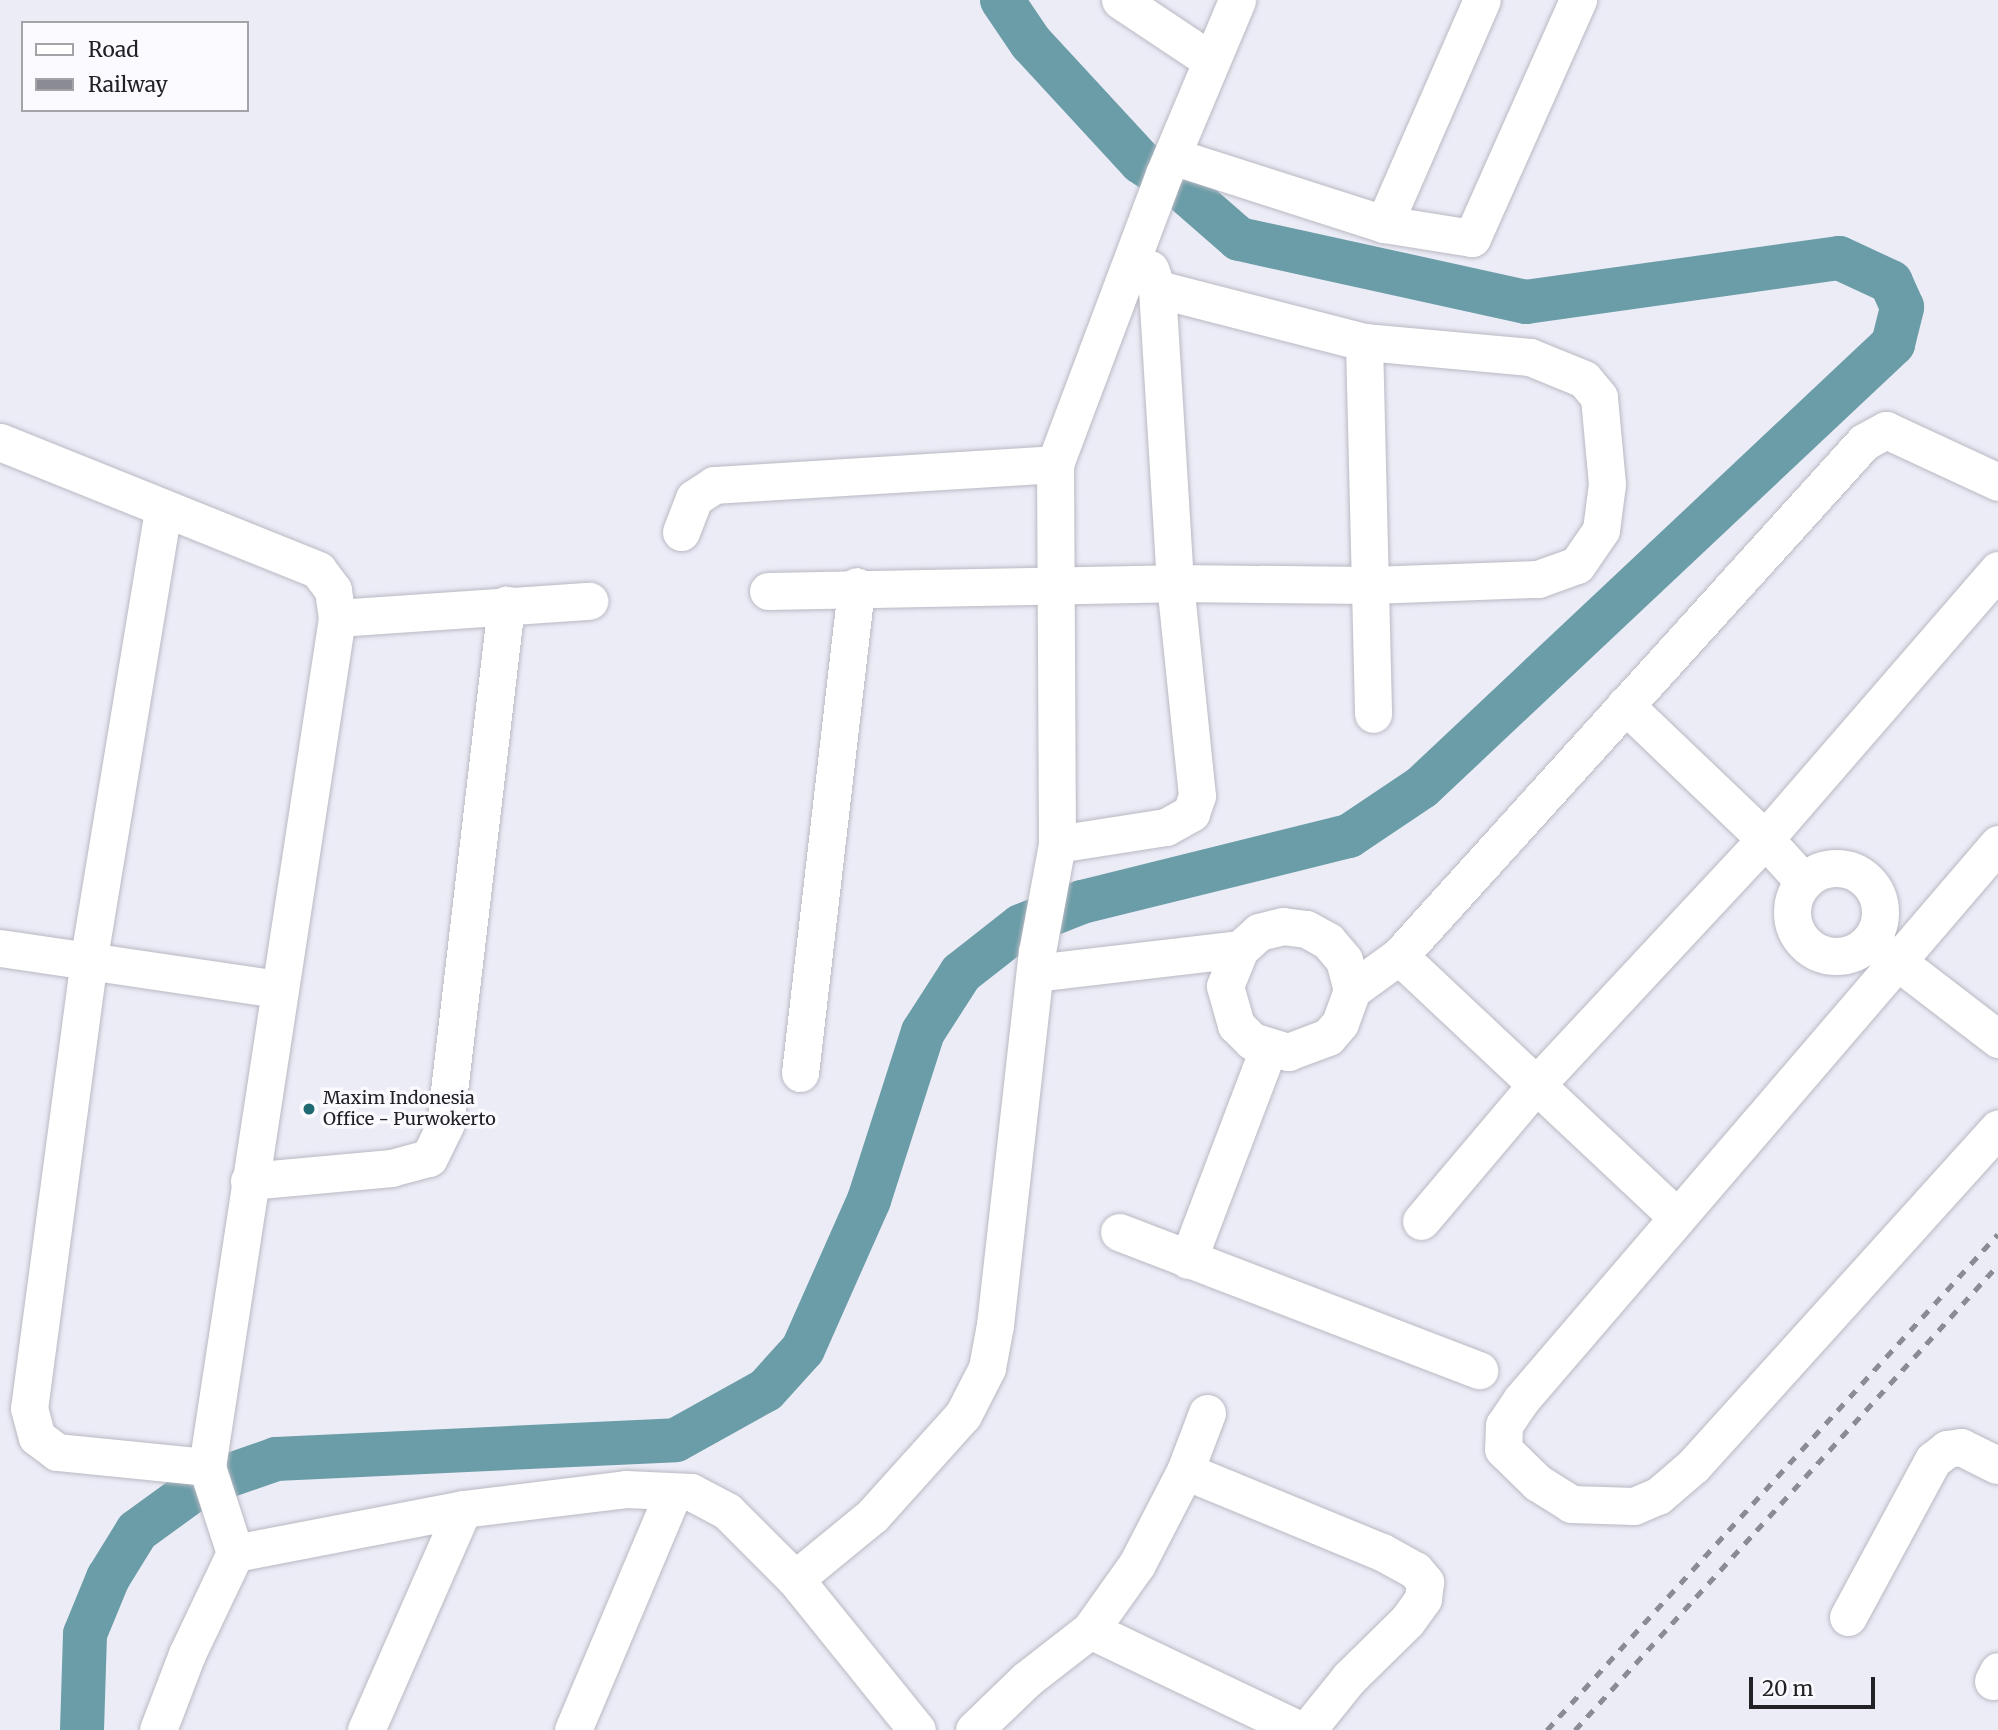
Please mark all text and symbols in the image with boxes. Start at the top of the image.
legend [21,21,248,112]
text: Road [88,36,139,63]
text: Railway [88,71,168,98]
place label: Maxim Indonesia Office - Purwokerto [323,1088,496,1130]
marker: Maxim Indonesia Office - Purwokerto [301,1101,317,1117]
scale bar [1753,1664,1879,1708]
text: 20 m [1762,1675,1813,1702]

